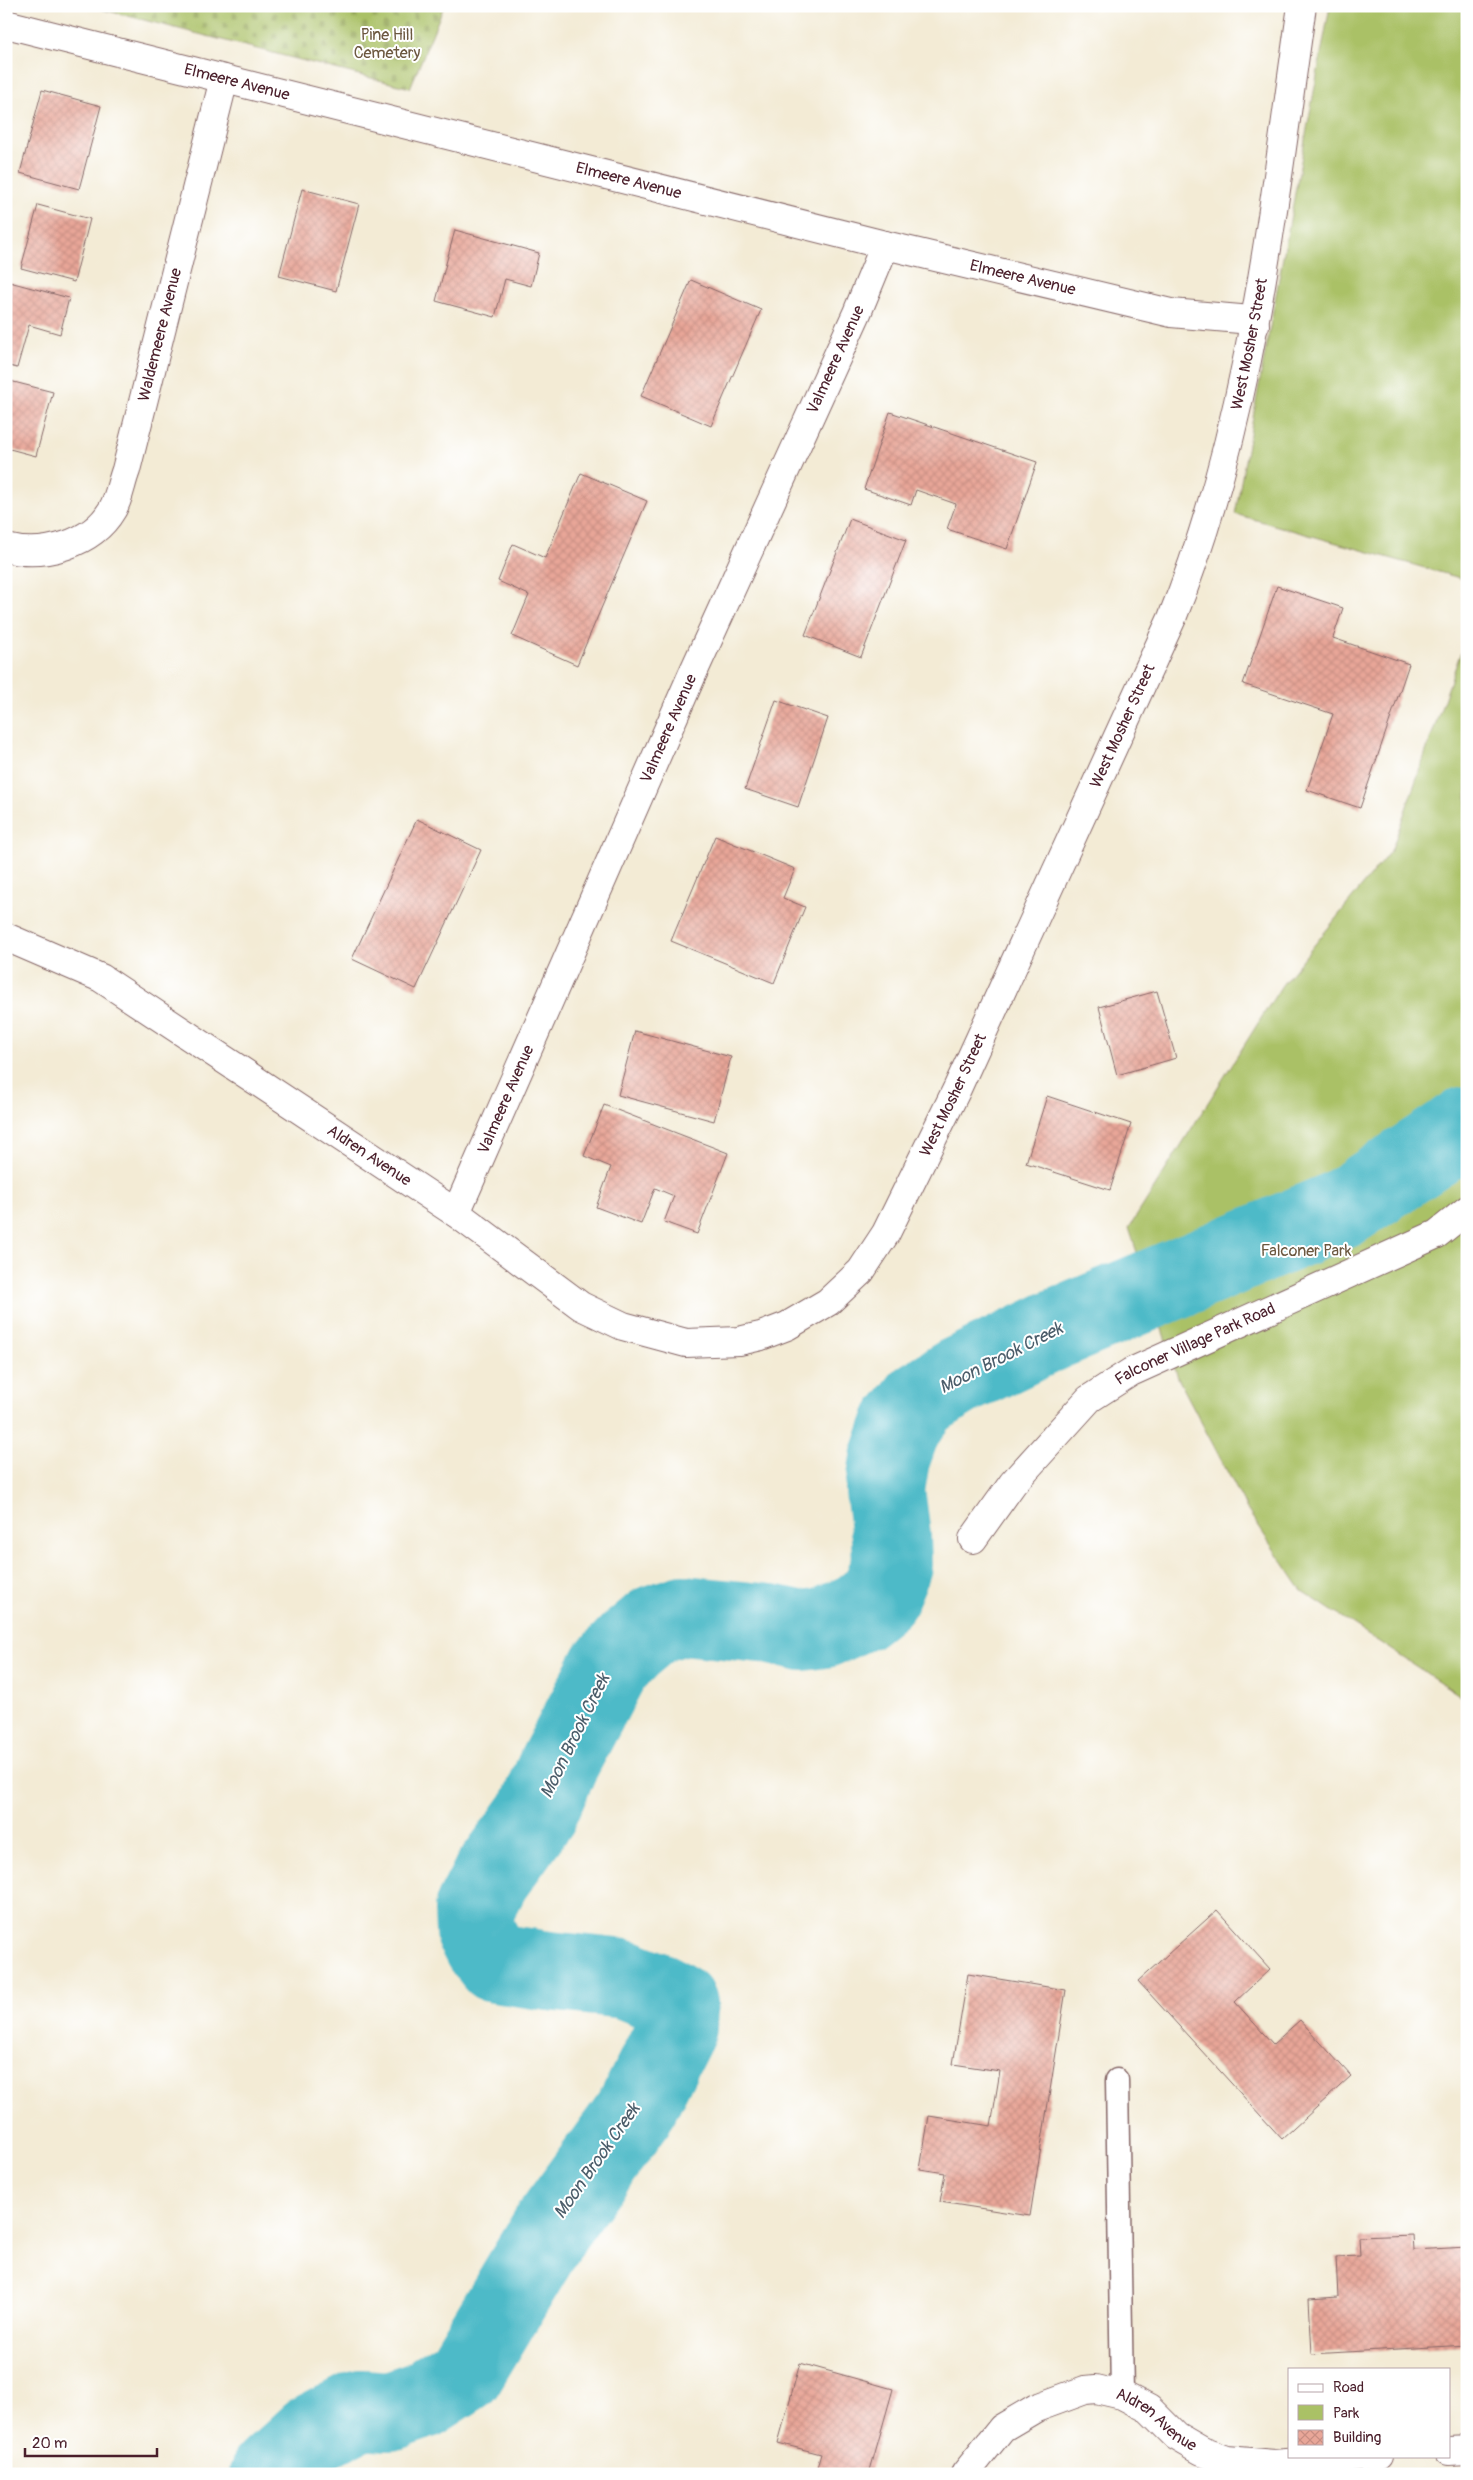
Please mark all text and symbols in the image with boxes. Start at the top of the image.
park label: Pine Hill Cemetery [354,25,420,63]
street label: Elmeere Avenue [182,59,292,105]
street label: Elmeere Avenue [574,158,684,203]
street label: Elmeere Avenue [968,256,1078,300]
street label: Waldemeere Avenue [134,266,186,403]
street label: West Mosher Street [1227,276,1272,412]
street label: Valmeere Avenue [802,303,869,417]
street label: West Mosher Street [1086,660,1160,791]
street label: Valmeere Avenue [636,671,701,786]
street label: West Mosher Street [915,1030,991,1160]
street label: Valmeere Avenue [473,1042,538,1157]
street label: Aldren Avenue [323,1120,415,1191]
park label: Falconer Park [1261,1241,1352,1261]
street label: Falconer Village Park Road [1111,1298,1278,1390]
water label: Moon Brook Creek [935,1316,1068,1399]
water label: Moon Brook Creek [535,1669,616,1802]
water label: Moon Brook Creek [549,2098,646,2223]
legend [1288,2368,1450,2458]
text: Road [1333,2378,1364,2397]
street label: Aldren Avenue [1114,2384,1200,2456]
text: Park [1333,2404,1360,2423]
scale bar [25,2425,158,2457]
text: Building [1333,2428,1381,2447]
text: 20 m [32,2434,67,2453]

